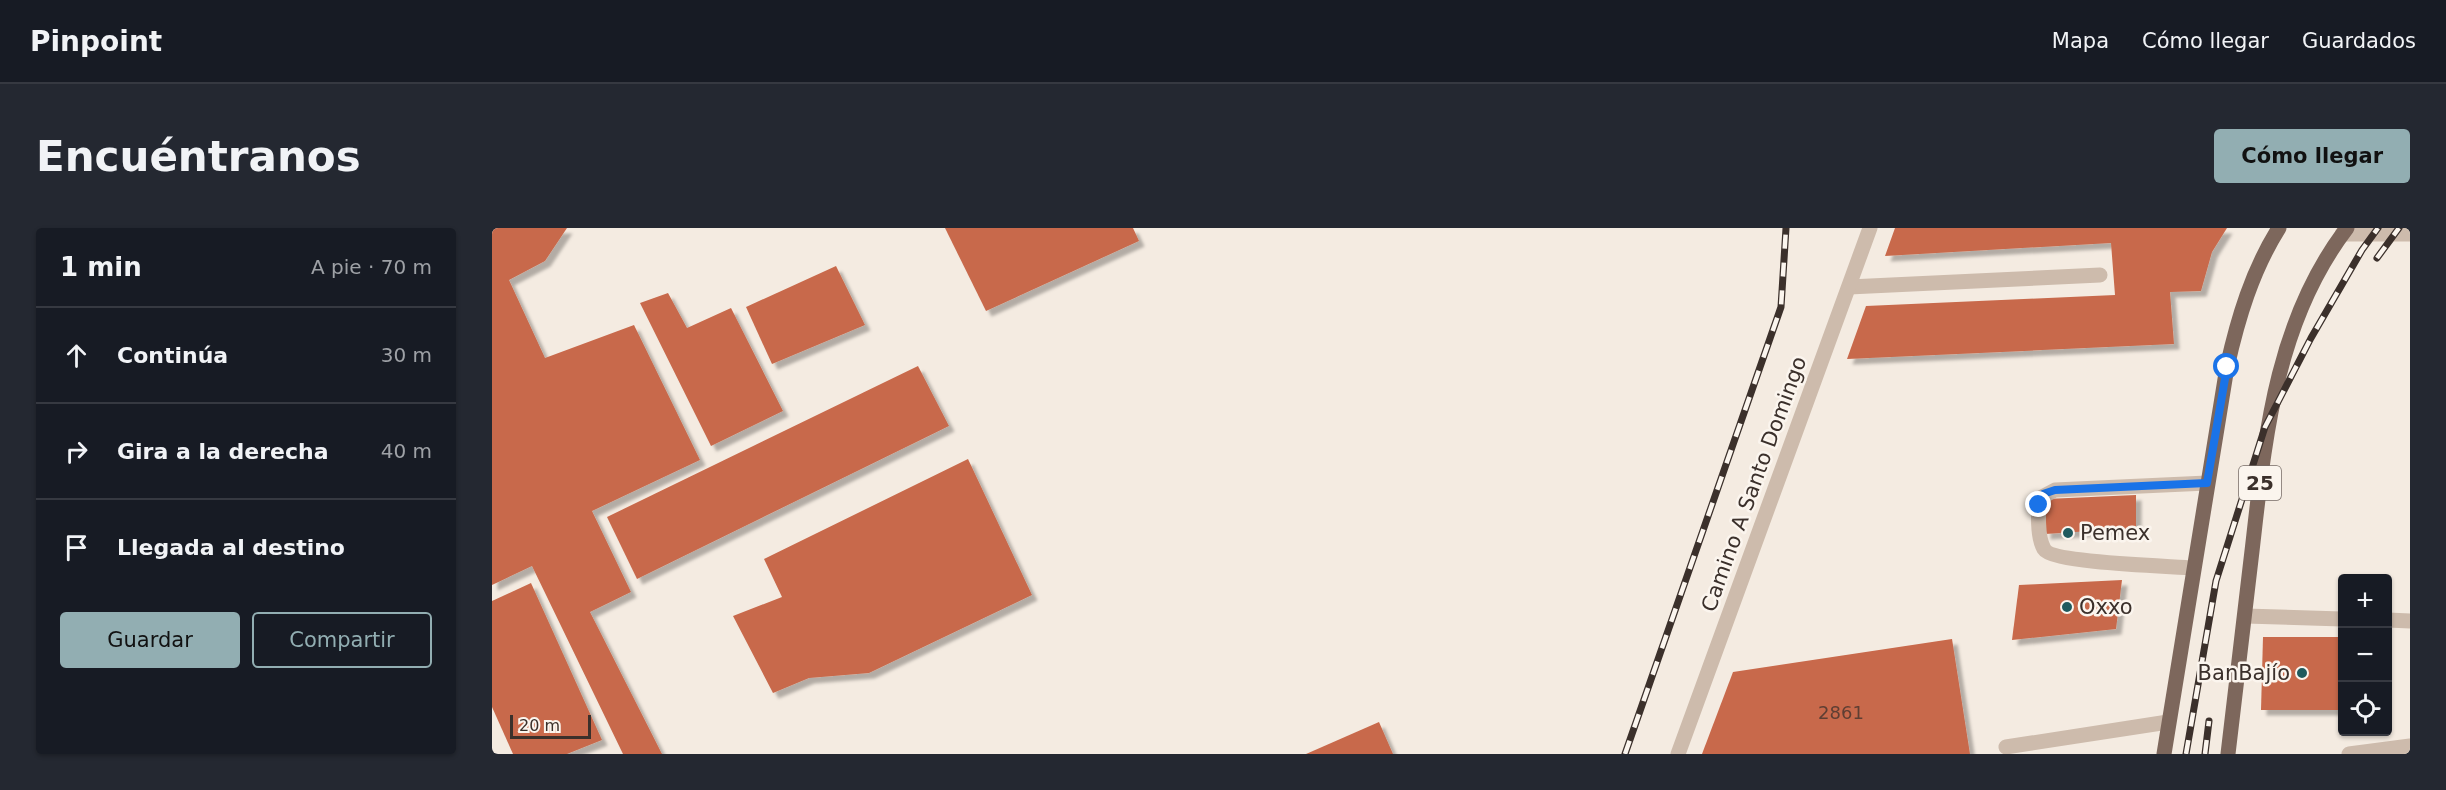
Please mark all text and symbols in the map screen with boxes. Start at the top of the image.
text: Pinpoint [30,25,162,58]
text: Mapa [2052,29,2109,53]
text: Cómo llegar [2142,29,2269,53]
text: Guardados [2302,29,2416,53]
button: Cómo llegar [2214,129,2410,183]
text: Encuéntranos [36,132,361,181]
text: 1 min [60,252,142,282]
text: A pie · 70 m [311,255,432,279]
icon: ahead [60,339,93,372]
text: Continúa [117,343,228,368]
text: 30 m [381,343,432,367]
street label: Camino A Santo Domingo [1697,353,1811,615]
route start [2213,353,2239,379]
icon: right [60,435,93,468]
text: Gira a la derecha [117,439,329,464]
text: 40 m [381,439,432,463]
road number: 25 [2239,466,2281,500]
route end [2025,491,2051,517]
place label: Pemex [2080,521,2150,545]
marker: Pemex [2061,526,2075,540]
icon: arrive [60,531,93,564]
text: Llegada al destino [117,535,345,560]
map controls [2338,574,2392,736]
button: + [2338,574,2392,628]
place label: Oxxo [2079,595,2133,619]
marker: Oxxo [2060,600,2074,614]
button: Guardar [60,612,240,668]
button: Compartir [252,612,432,668]
button: − [2338,628,2392,682]
place label: BanBajío [2198,661,2290,685]
marker: BanBajío [2295,666,2309,680]
button: locate [2338,682,2392,736]
house number: 2861 [1818,702,1864,723]
scale bar [510,712,591,739]
text: 20 m [519,716,560,735]

